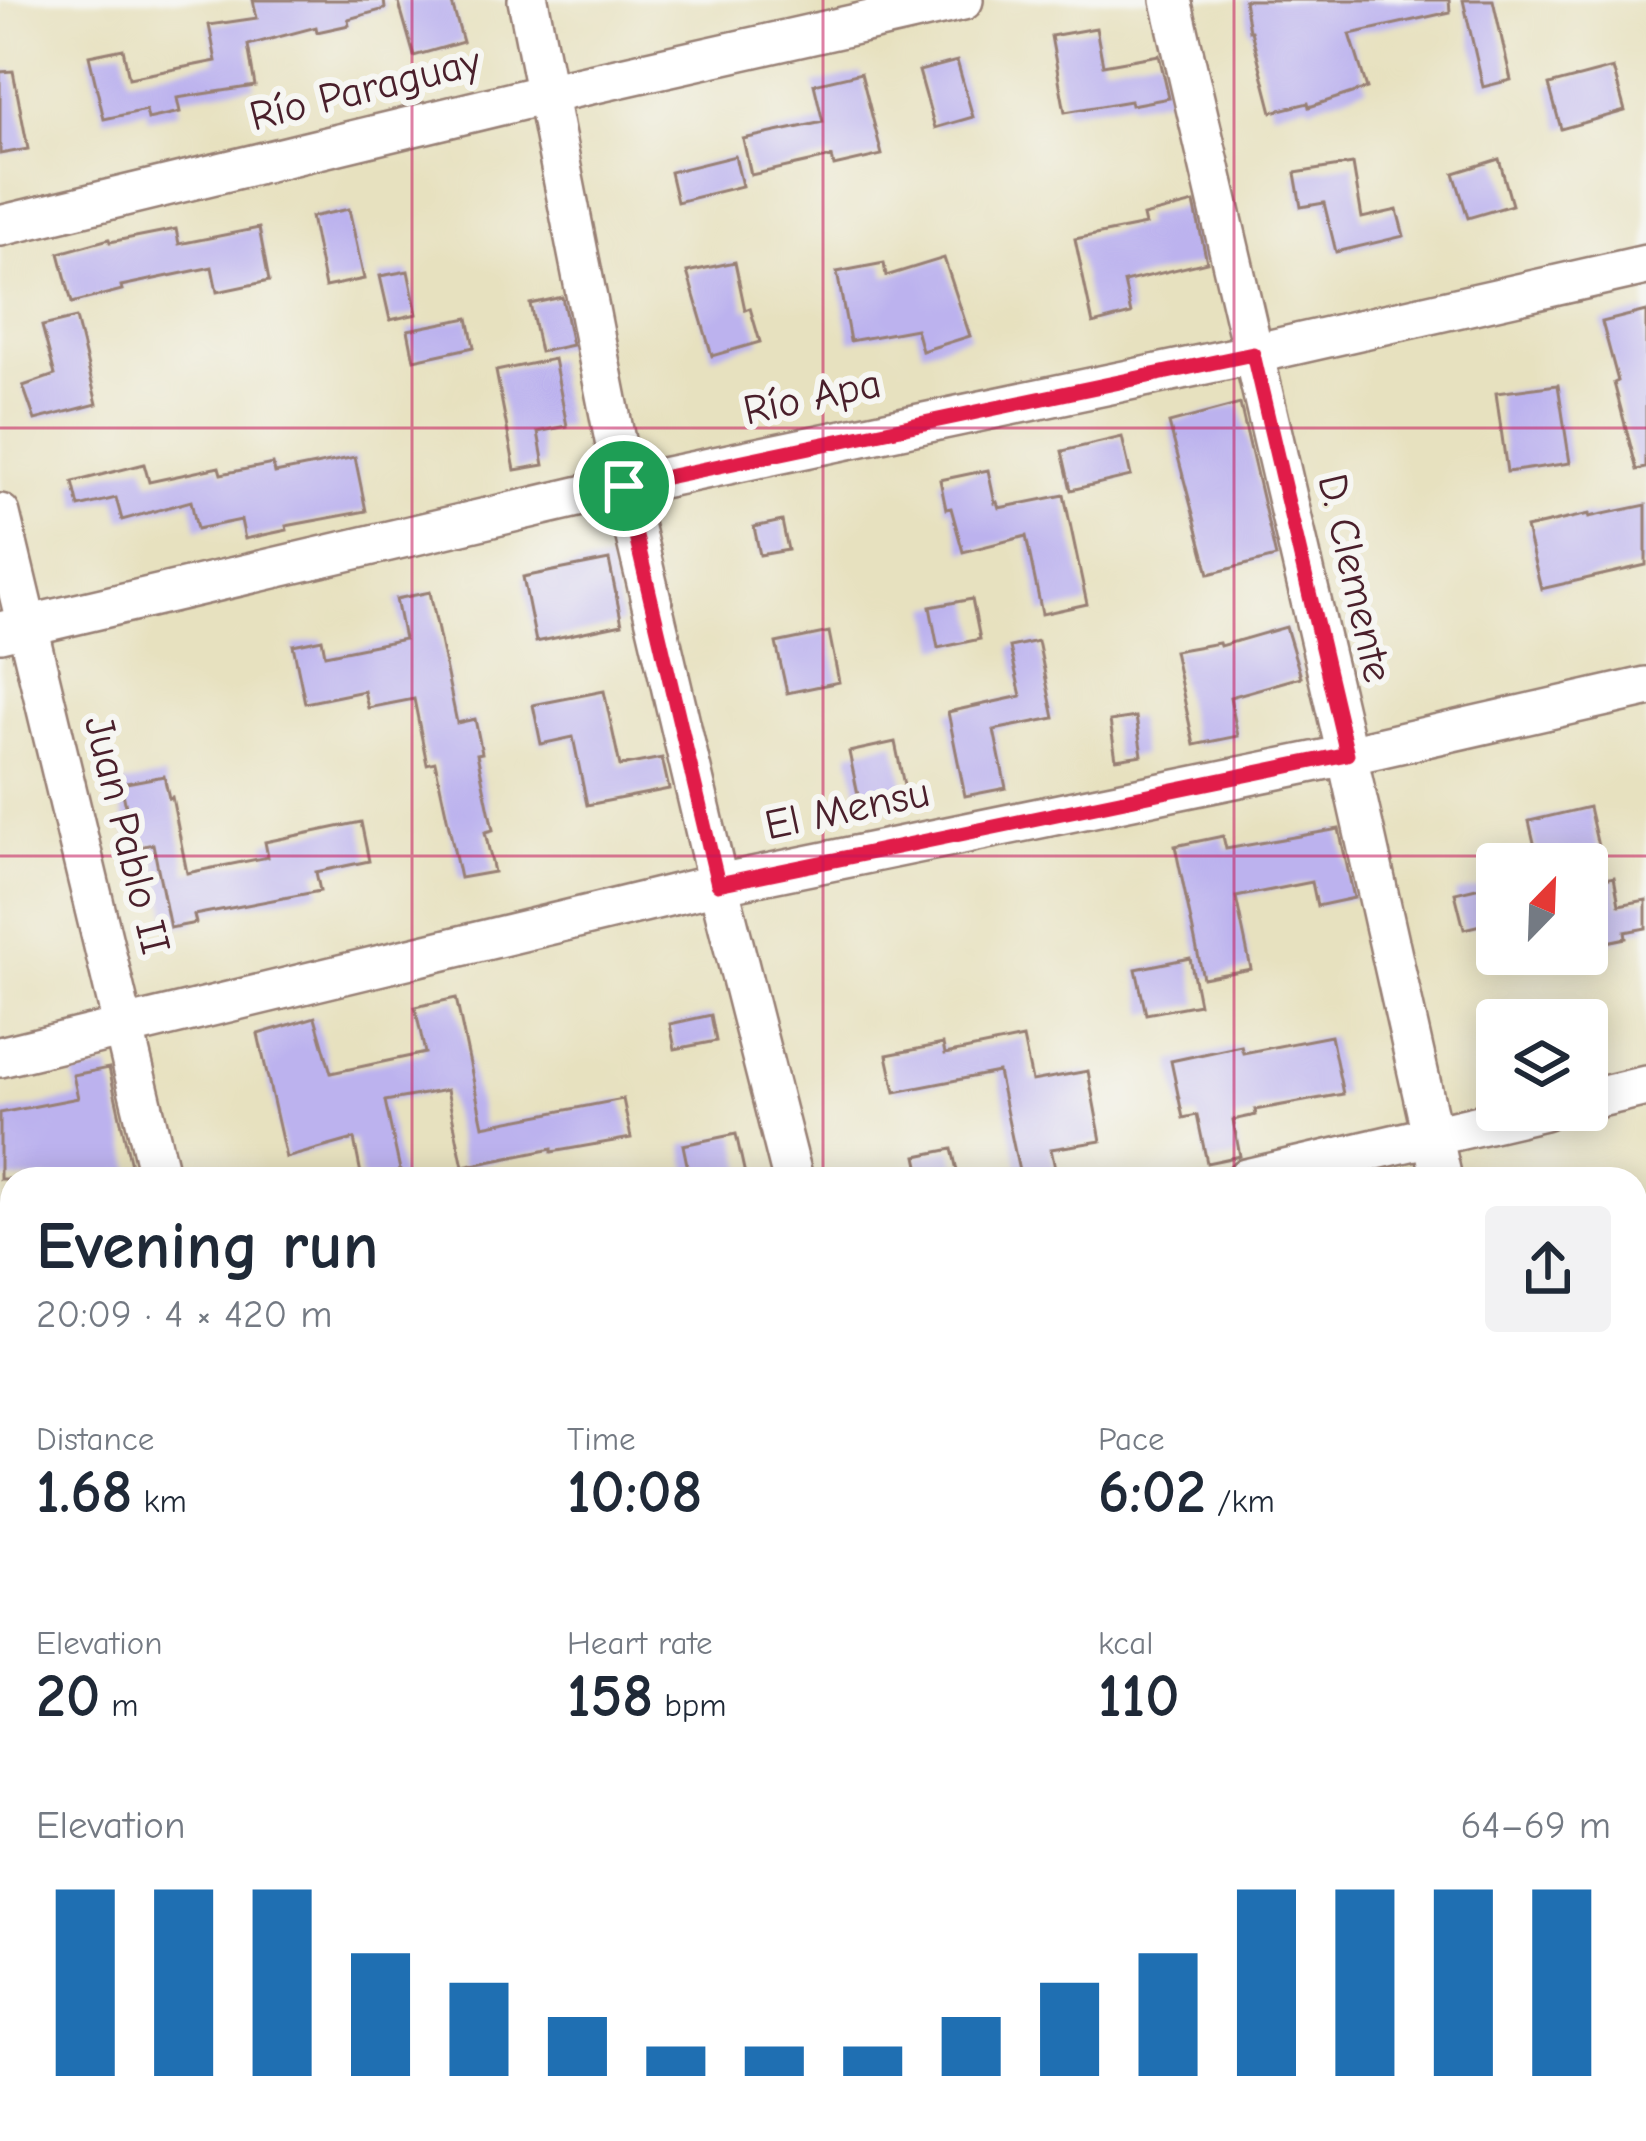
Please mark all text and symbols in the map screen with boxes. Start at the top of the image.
street label: Río Paraguay [245,37,486,141]
street label: Río Apa [739,359,885,435]
pin [573,435,675,537]
icon: arrive [591,453,657,519]
street label: D. Clemente [1307,469,1403,687]
street label: Juan Pablo II [74,711,180,959]
street label: El Mensu [760,768,934,850]
north arrow [1476,843,1608,975]
map controls [1476,843,1608,1131]
button: layers [1476,999,1608,1131]
button: share [1485,1206,1611,1332]
text: Evening run [36,1209,378,1285]
text: 20:09 · 4 × 420 m [36,1292,332,1337]
text: Distance [36,1420,154,1458]
text: Time [567,1420,636,1458]
text: Pace [1098,1420,1165,1458]
text: 1.68 [36,1458,133,1527]
text: 10:08 [567,1458,702,1527]
text: 6:02 [1098,1458,1206,1527]
text: km [133,1482,187,1520]
text: /km [1206,1482,1275,1520]
text: Elevation [36,1624,162,1662]
text: Heart rate [567,1624,713,1662]
text: kcal [1098,1624,1153,1662]
text: 20 [36,1662,100,1731]
text: 158 [567,1662,653,1731]
text: 110 [1098,1662,1179,1731]
text: m [100,1686,139,1724]
text: bpm [653,1686,727,1724]
text: Elevation [36,1803,185,1848]
text: 64–69 m [1460,1803,1611,1848]

